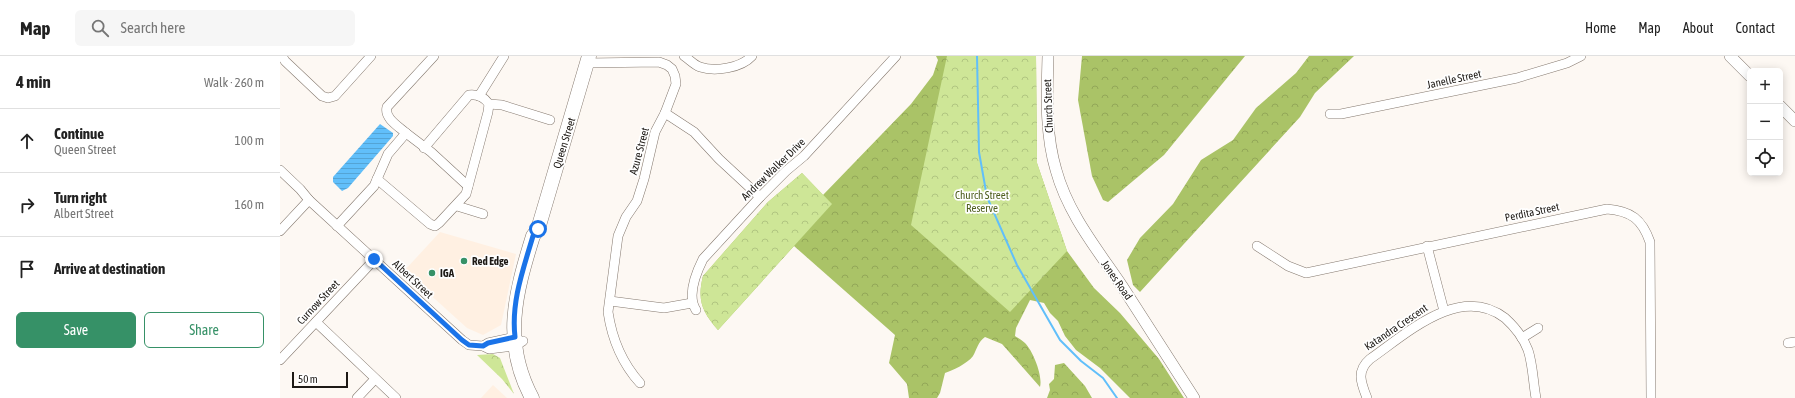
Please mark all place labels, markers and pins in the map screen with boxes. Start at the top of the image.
place label: Red Edge [472,255,509,267]
marker: Red Edge [459,256,469,266]
place label: IGA [440,267,455,279]
marker: IGA [427,268,437,278]

